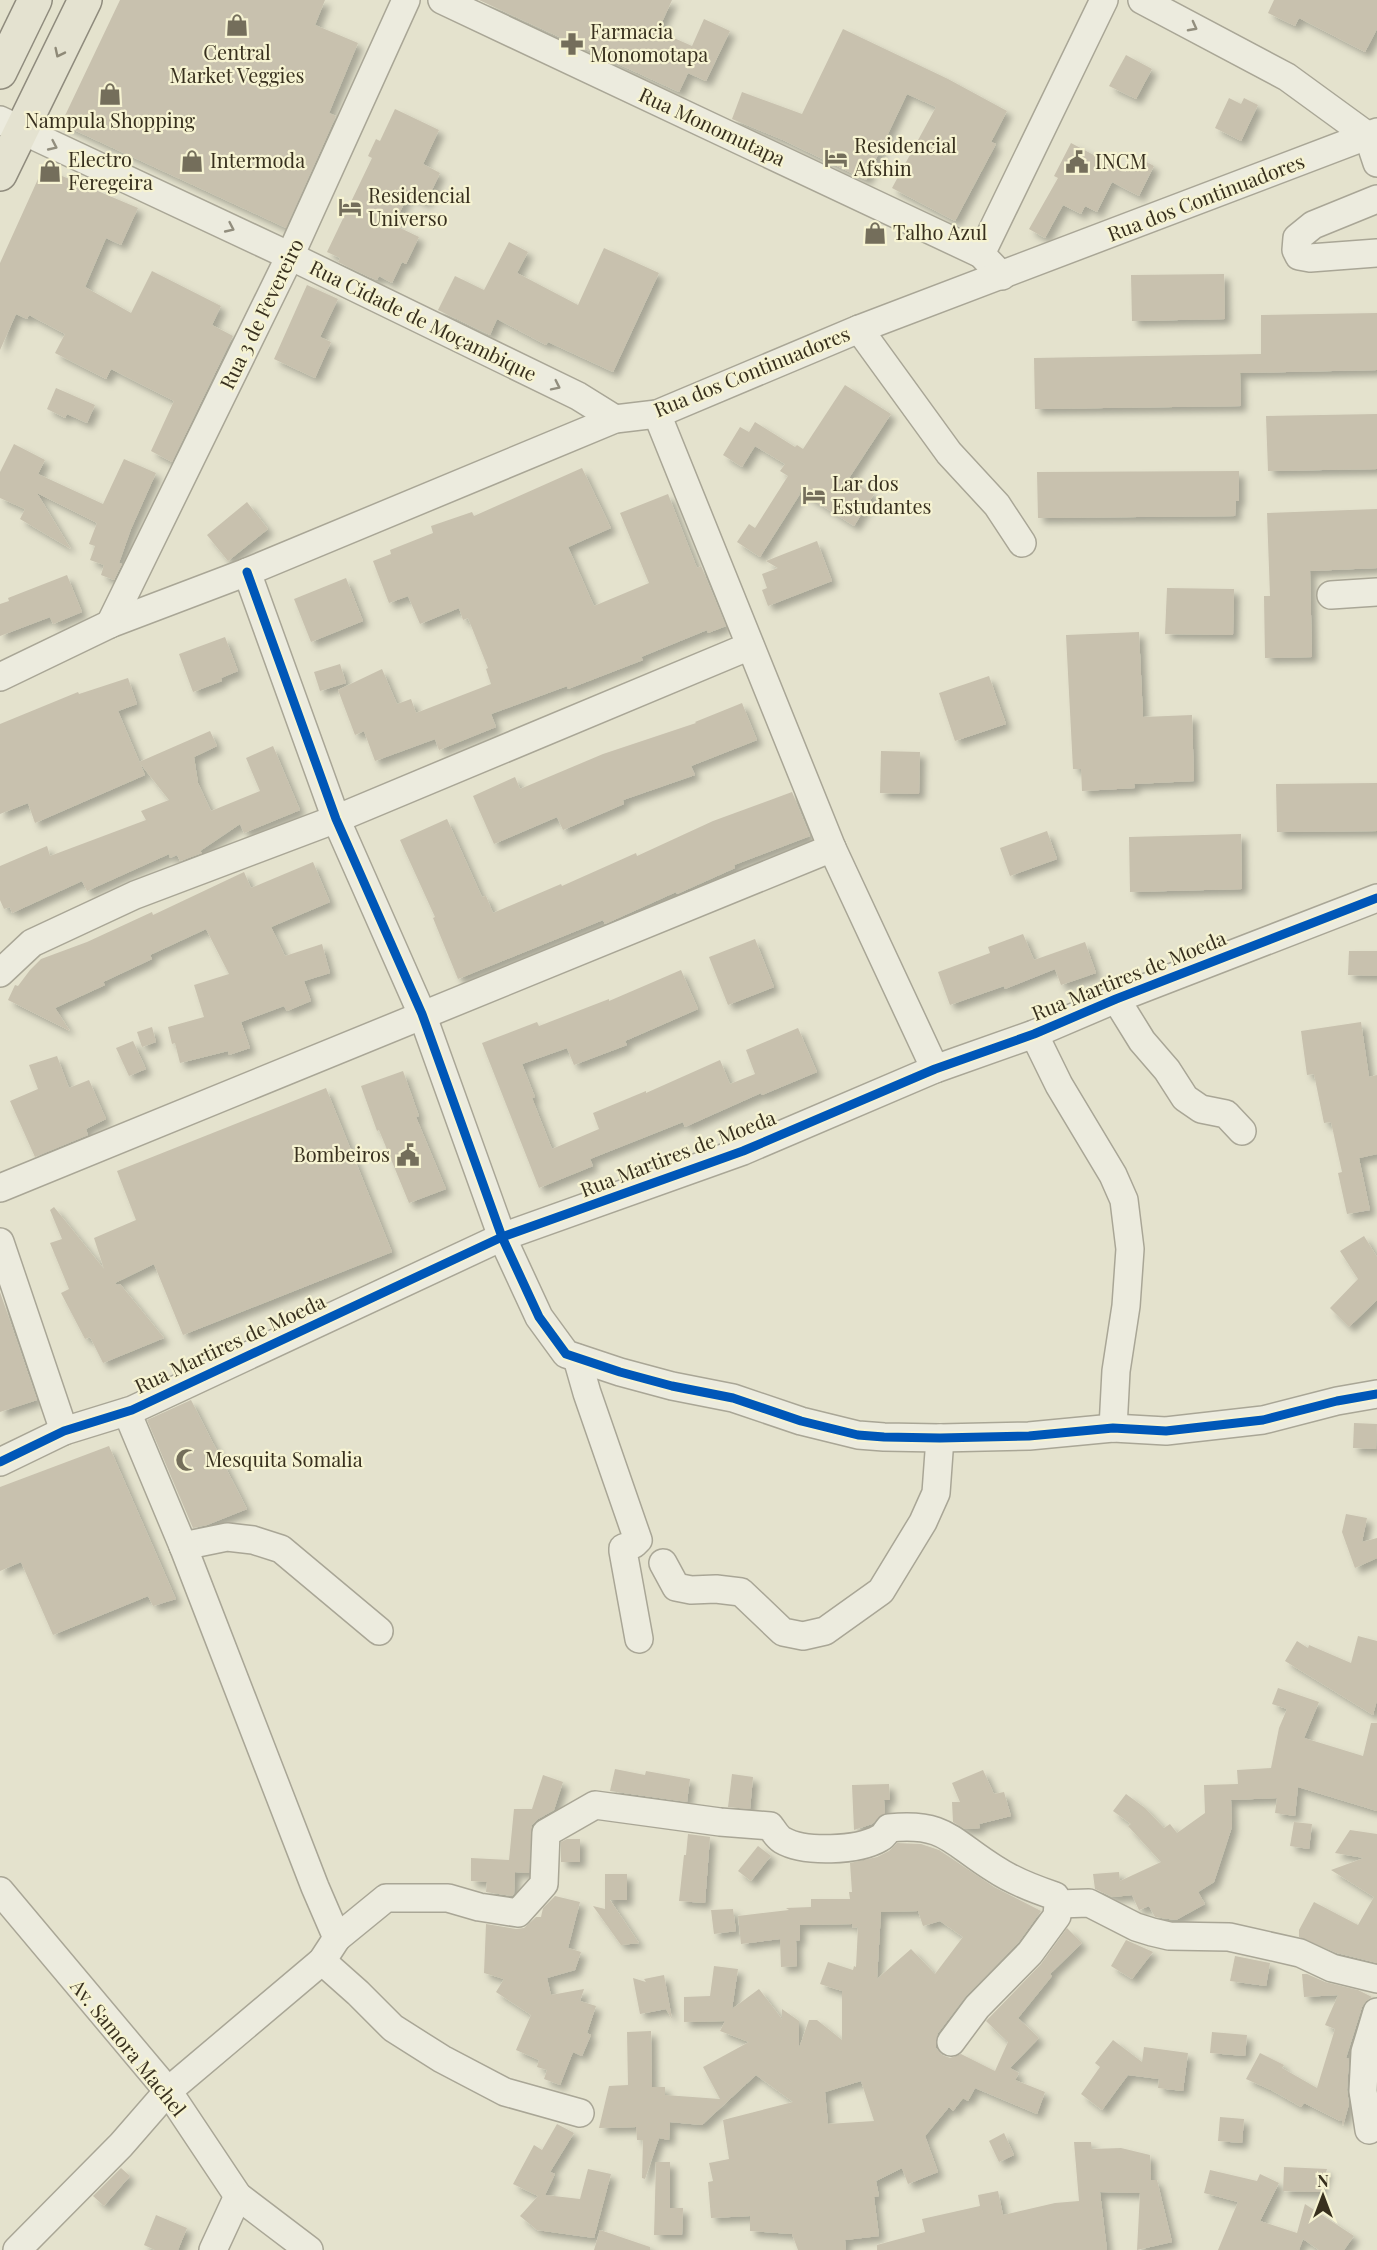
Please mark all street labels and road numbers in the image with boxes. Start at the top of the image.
street label: Rua Monomutapa [635,80,790,171]
street label: Rua dos Continuadores [1103,147,1308,247]
street label: Rua 3 de Fevereiro [212,233,309,393]
street label: Rua Cidade de Moçambique [306,253,542,386]
street label: Rua dos Continuadores [649,319,853,422]
street label: Rua Martires de Moeda [1027,923,1230,1026]
street label: Rua Martires de Moeda [576,1103,779,1202]
street label: Rua Martires de Moeda [130,1287,329,1399]
street label: Av. Samora Machel [65,1972,193,2122]

